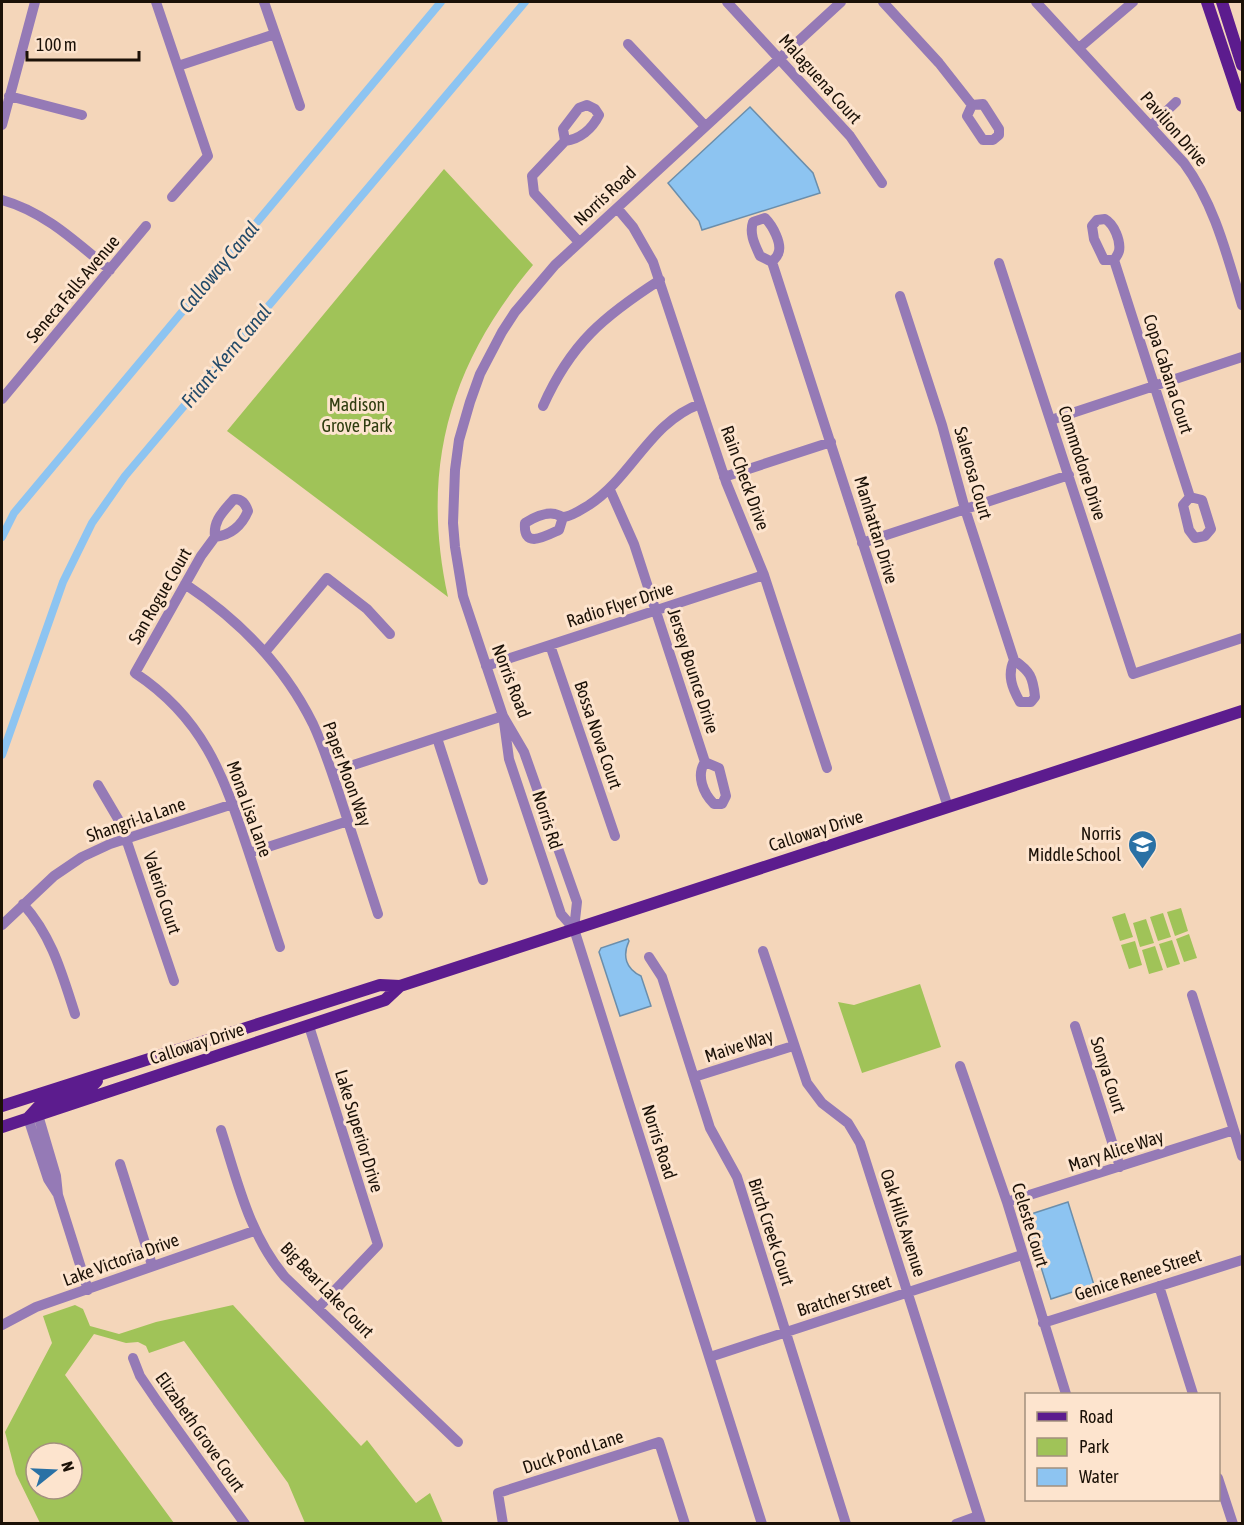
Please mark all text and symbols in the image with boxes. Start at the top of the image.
scale bar [27,24,140,62]
street label: Malaguena Court [775,30,866,128]
text: 100 m [36,34,77,55]
street label: Pavilion Drive [1136,87,1212,170]
street label: Norris Road [569,162,640,230]
water label: Calloway Canal [174,216,264,317]
street label: Seneca Falls Avenue [22,231,124,347]
water label: Friant-Kern Canal [176,300,275,412]
street label: Copa Cabana Court [1139,311,1198,436]
park label: Madison Grove Park [321,394,393,436]
street label: Commodore Drive [1054,403,1111,523]
street label: Rain Check Drive [717,423,774,533]
street label: Salerosa Court [950,424,997,522]
street label: Manhattan Drive [850,474,903,586]
street label: San Rogue Court [124,544,195,647]
street label: Radio Flyer Drive [564,577,676,632]
street label: Jersey Bounce Drive [663,606,724,736]
street label: Norris Road [488,641,535,721]
street label: Bossa Nova Court [570,678,627,792]
street label: Paper Moon Way [319,719,376,829]
street label: Mona Lisa Lane [222,758,277,860]
street label: Norris Rd [528,788,567,852]
street label: Shangri-la Lane [84,793,188,846]
street label: Calloway Drive [766,805,866,856]
place label: Norris Middle School [1028,823,1121,865]
school or university icon: Norris Middle School [1126,828,1158,870]
street label: Valerio Court [139,849,186,937]
street label: Calloway Drive [147,1018,247,1069]
street label: Maive Way [702,1025,776,1066]
street label: Sonya Court [1086,1034,1131,1115]
street label: Lake Superior Drive [331,1067,388,1195]
street label: Norris Road [638,1102,681,1182]
street label: Mary Alice Way [1066,1125,1166,1176]
street label: Oak Hills Avenue [876,1166,931,1279]
street label: Birch Creek Court [744,1176,799,1288]
street label: Celeste Court [1008,1180,1053,1269]
street label: Lake Victoria Drive [60,1229,182,1290]
street label: Big Bear Lake Court [276,1237,378,1342]
street label: Genice Renee Street [1072,1244,1204,1305]
street label: Bratcher Street [794,1270,894,1321]
street label: Elizabeth Grove Court [151,1368,249,1496]
legend [1025,1393,1220,1501]
text: Road [1079,1406,1113,1427]
street label: Duck Pond Lane [520,1425,626,1478]
text: Park [1079,1436,1109,1457]
north arrow [24,1441,84,1501]
text: N [58,1459,78,1474]
text: Water [1079,1466,1119,1487]

